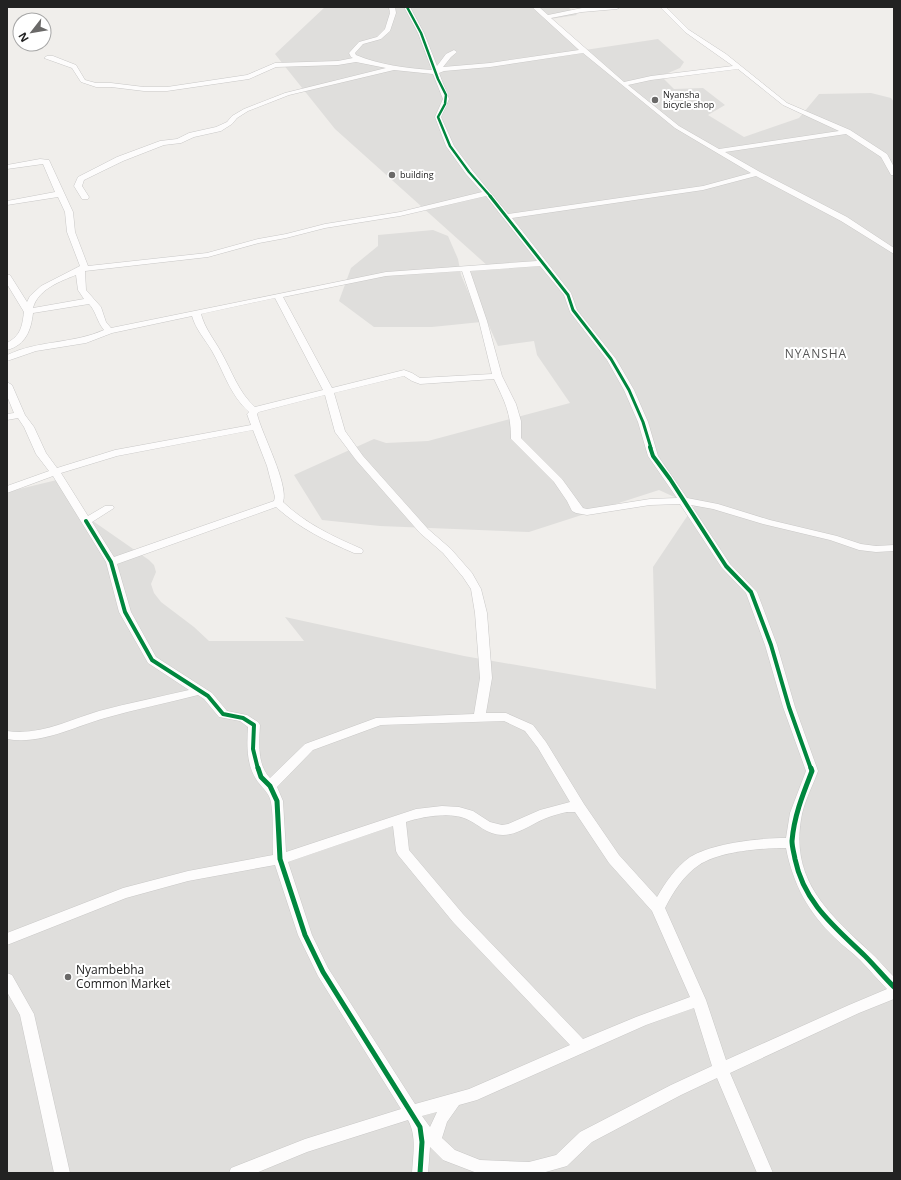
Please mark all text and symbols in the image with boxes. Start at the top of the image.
north arrow [12,12,52,52]
text: N [14,30,32,45]
place label: Nyansha bicycle shop [663,88,714,111]
marker: Nyansha bicycle shop [650,95,660,105]
place label: building [400,168,434,181]
marker: building [387,170,397,180]
district label: NYANSHA [785,345,847,362]
place label: Nyambebha Common Market [76,961,170,992]
marker: Nyambebha Common Market [63,972,73,982]

